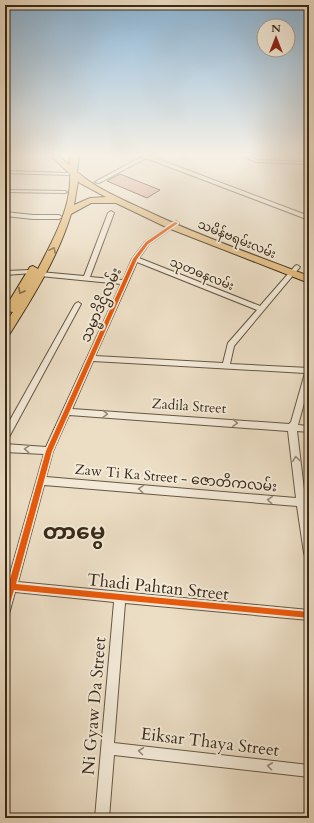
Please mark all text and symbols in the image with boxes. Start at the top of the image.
north arrow [256,18,296,58]
text: N [271,21,281,36]
street label: သမိန်ဗရမ်းလမ်း [195,215,279,264]
one-way arrow [48,246,56,254]
street label: သုတဓနလမ်း [167,253,237,296]
street label: သမ္မာဒိဌိလမ်း [75,264,128,346]
one-way arrow [19,286,26,294]
street label: Zadila Street [151,394,227,418]
one-way arrow [102,410,108,418]
one-way arrow [232,418,238,427]
one-way arrow [24,445,30,454]
one-way arrow [291,456,300,462]
street label: Zaw Ti Ka Street - ဇောတိကလမ်း [74,459,278,496]
one-way arrow [138,485,144,494]
one-way arrow [267,495,273,504]
district label: တာမွေ [43,517,105,549]
street label: Thadi Pahtan Street [86,568,230,606]
street label: Ni Gyaw Da Street [77,635,112,776]
street label: Eiksar Thaya Street [140,722,281,762]
one-way arrow [138,747,144,756]
one-way arrow [267,762,273,771]

